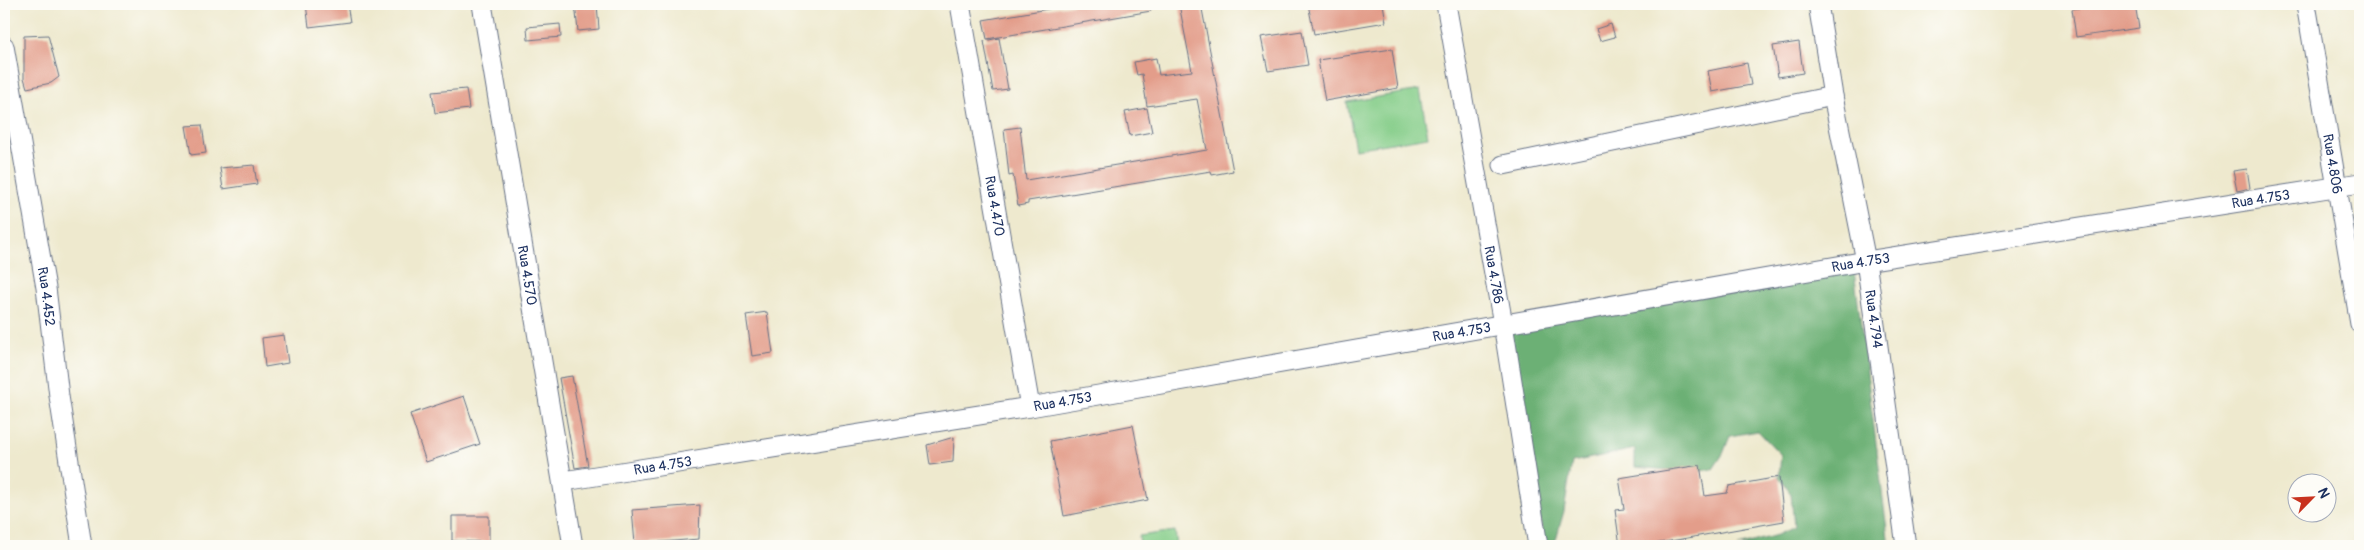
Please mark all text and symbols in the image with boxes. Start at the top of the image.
street label: Rua 4.806 [2319,132,2346,195]
street label: Rua 4.470 [981,175,1008,238]
street label: Rua 4.753 [2230,186,2291,212]
street label: Rua 4.570 [514,244,540,307]
street label: Rua 4.786 [1480,245,1507,305]
street label: Rua 4.753 [1830,249,1891,276]
street label: Rua 4.452 [33,266,59,327]
street label: Rua 4.794 [1861,289,1886,349]
street label: Rua 4.753 [1431,319,1492,346]
street label: Rua 4.753 [1032,388,1093,415]
street label: Rua 4.753 [633,453,693,479]
north arrow [2286,472,2336,522]
text: N [2314,485,2333,501]

